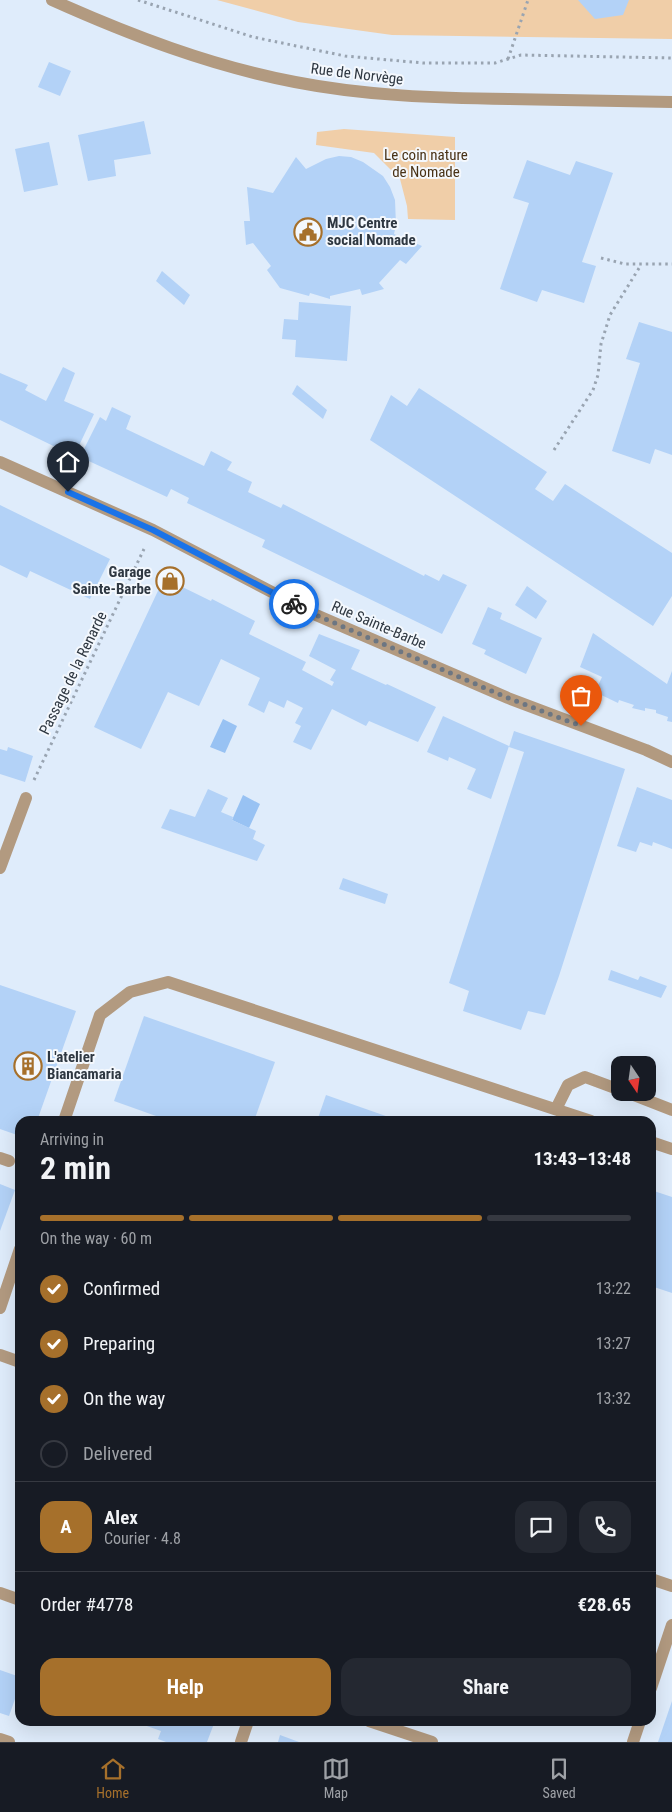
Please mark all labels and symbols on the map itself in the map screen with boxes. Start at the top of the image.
street label: Rue de Norvège [310,59,404,89]
park label: Le coin nature de Nomade [384,146,468,181]
place label: MJC Centre social Nomade [327,214,416,249]
public building icon: MJC Centre social Nomade [293,217,323,247]
pin [47,441,89,492]
place label: Garage Sainte-Barbe [72,563,151,598]
shop icon: Garage Sainte-Barbe [155,566,185,596]
courier [269,579,319,629]
street label: Rue Sainte-Barbe [329,597,429,653]
street label: Passage de la Renarde [35,609,111,737]
pin [560,675,602,726]
place label: L'atelier Biancamaria [47,1048,122,1083]
building icon: L'atelier Biancamaria [13,1051,43,1081]
north arrow [611,1056,656,1101]

